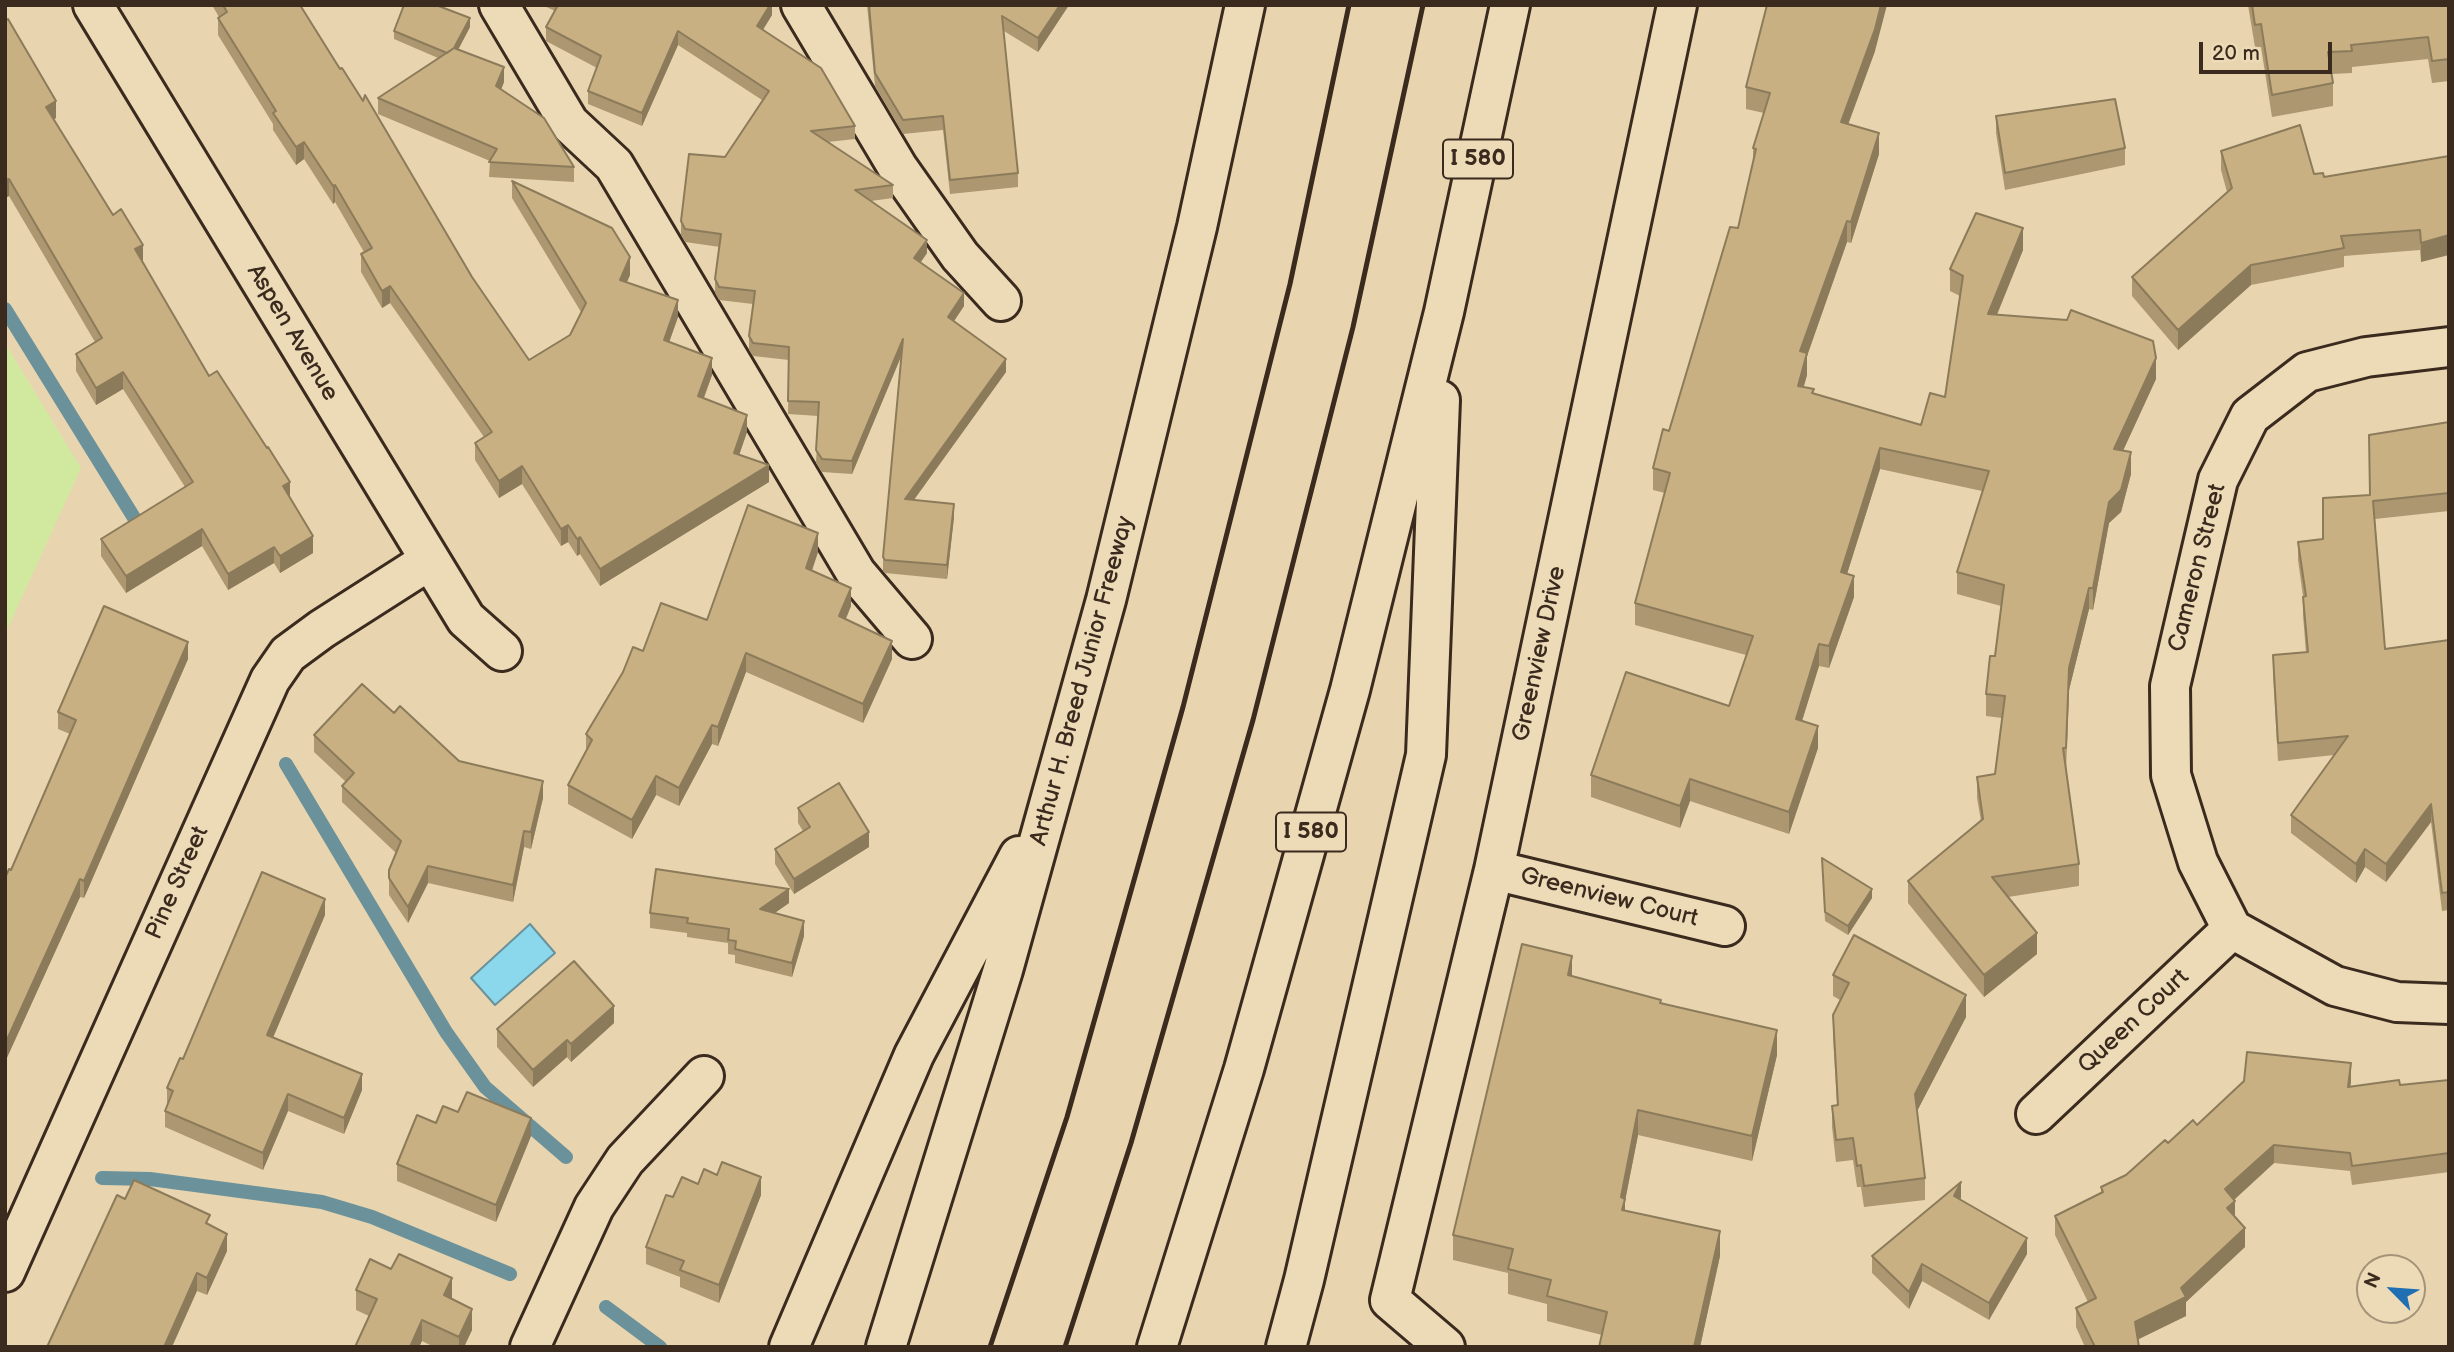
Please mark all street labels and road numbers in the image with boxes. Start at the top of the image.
road number: I 580 [1443,140,1513,178]
street label: Aspen Avenue [240,259,344,407]
street label: Cameron Street [2163,481,2233,655]
street label: Arthur H. Breed Junior Freeway [1025,513,1141,849]
street label: Greenview Drive [1507,564,1573,744]
road number: I 580 [1276,812,1346,852]
street label: Pine Street [140,822,216,944]
street label: Greenview Court [1517,862,1701,934]
street label: Queen Court [2073,964,2195,1080]

